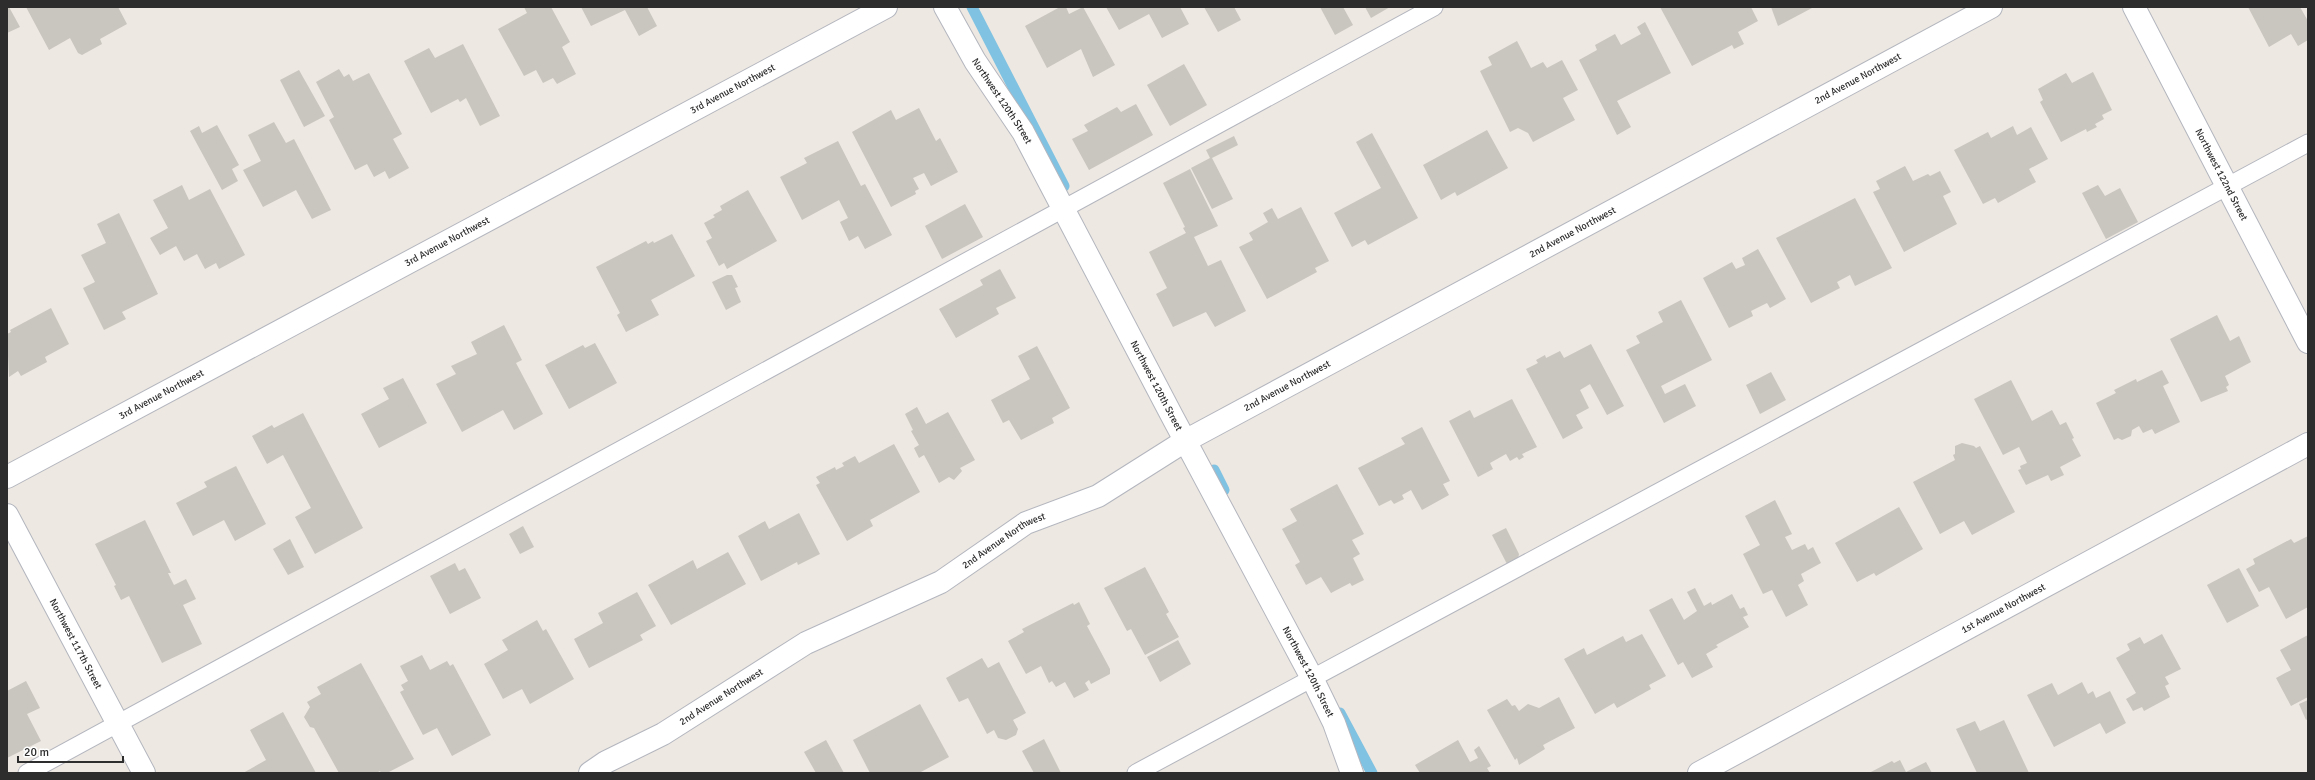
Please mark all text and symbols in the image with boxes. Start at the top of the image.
street label: 2nd Avenue Northwest [1812,50,1904,107]
street label: Northwest 120th Street [969,56,1034,146]
street label: 3rd Avenue Northwest [688,61,778,117]
street label: Northwest 122nd Street [2192,127,2250,223]
street label: 2nd Avenue Northwest [1527,204,1618,261]
street label: 3rd Avenue Northwest [402,214,492,269]
street label: Northwest 120th Street [1127,338,1185,433]
street label: 2nd Avenue Northwest [1242,358,1333,414]
street label: 3rd Avenue Northwest [117,367,206,422]
street label: 2nd Avenue Northwest [960,510,1048,571]
street label: 1st Avenue Northwest [1959,581,2048,636]
street label: Northwest 117th Street [47,597,105,692]
street label: Northwest 120th Street [1280,624,1336,720]
street label: 2nd Avenue Northwest [677,666,766,728]
scale bar [18,738,123,764]
text: 20 m [24,745,49,760]

